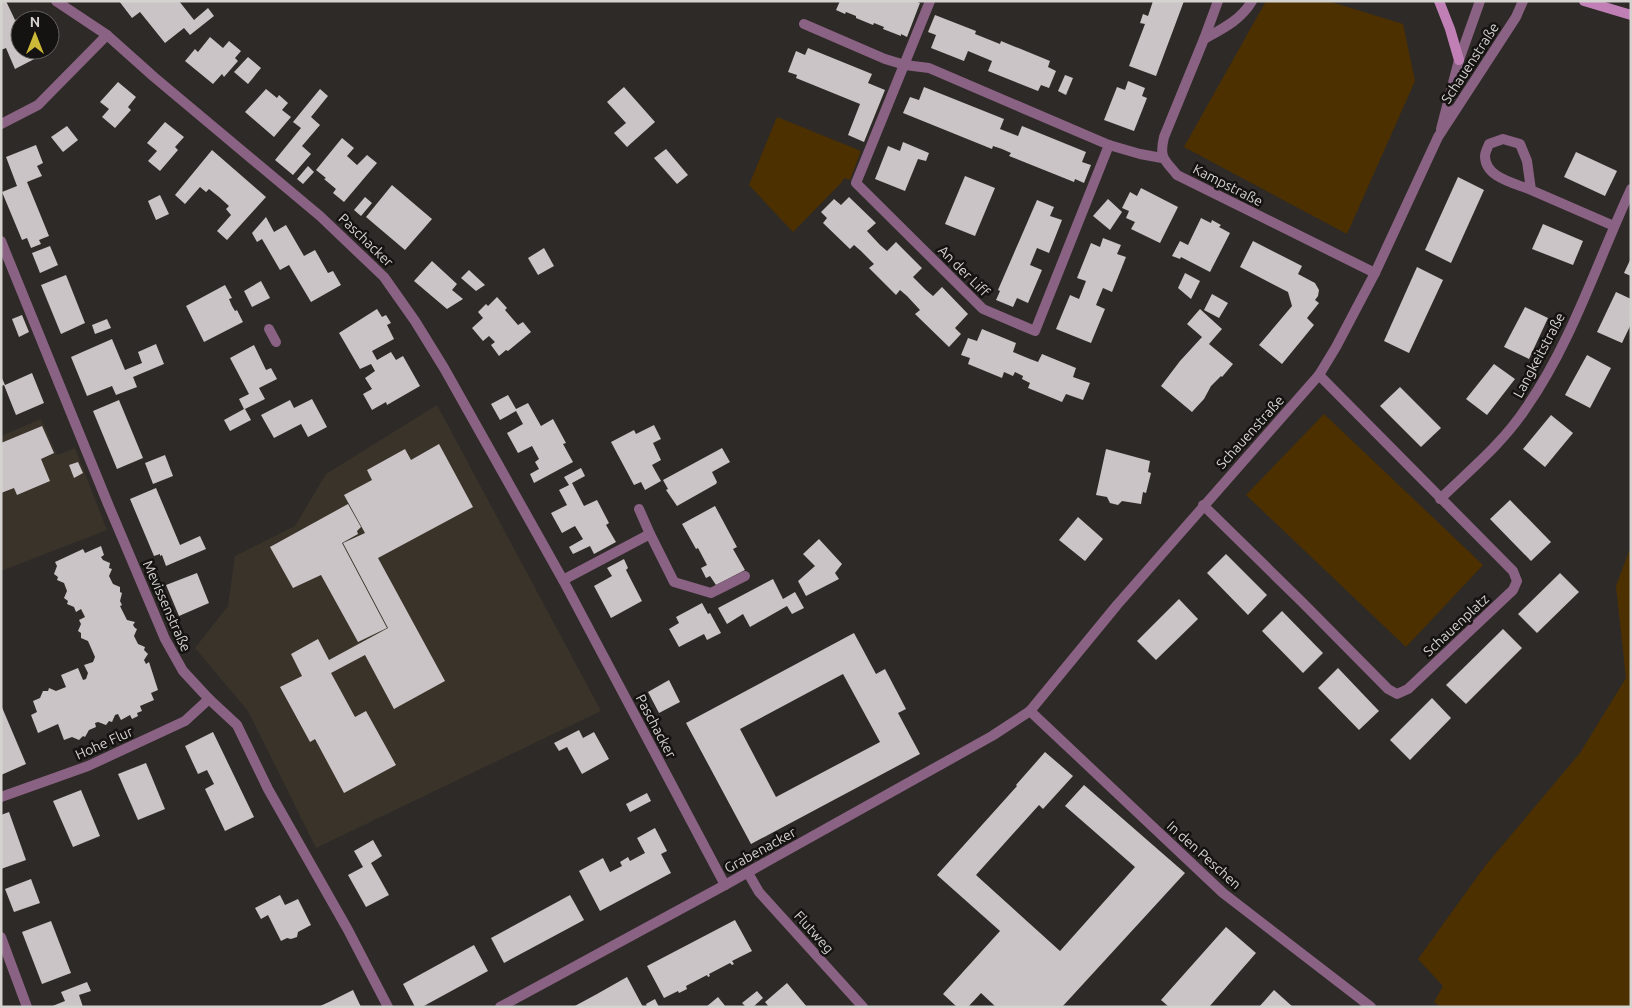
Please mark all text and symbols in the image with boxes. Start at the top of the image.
north arrow [10,10,60,60]
text: N [30,14,40,30]
street label: Schauenstraße [1438,20,1502,106]
street label: Kampstraße [1190,161,1266,209]
street label: Paschacker [335,210,397,270]
street label: An der Liff [935,242,993,300]
street label: Langkeitstraße [1510,310,1568,400]
street label: Schauenstraße [1213,392,1287,472]
street label: Mevissenstraße [140,558,194,654]
street label: Schauenplatz [1420,591,1492,659]
street label: Paschacker [633,692,680,761]
street label: Hohe Flur [73,723,136,763]
street label: In den Peschen [1164,818,1244,892]
street label: Grabenacker [721,823,799,876]
street label: Flutweg [791,908,837,956]

